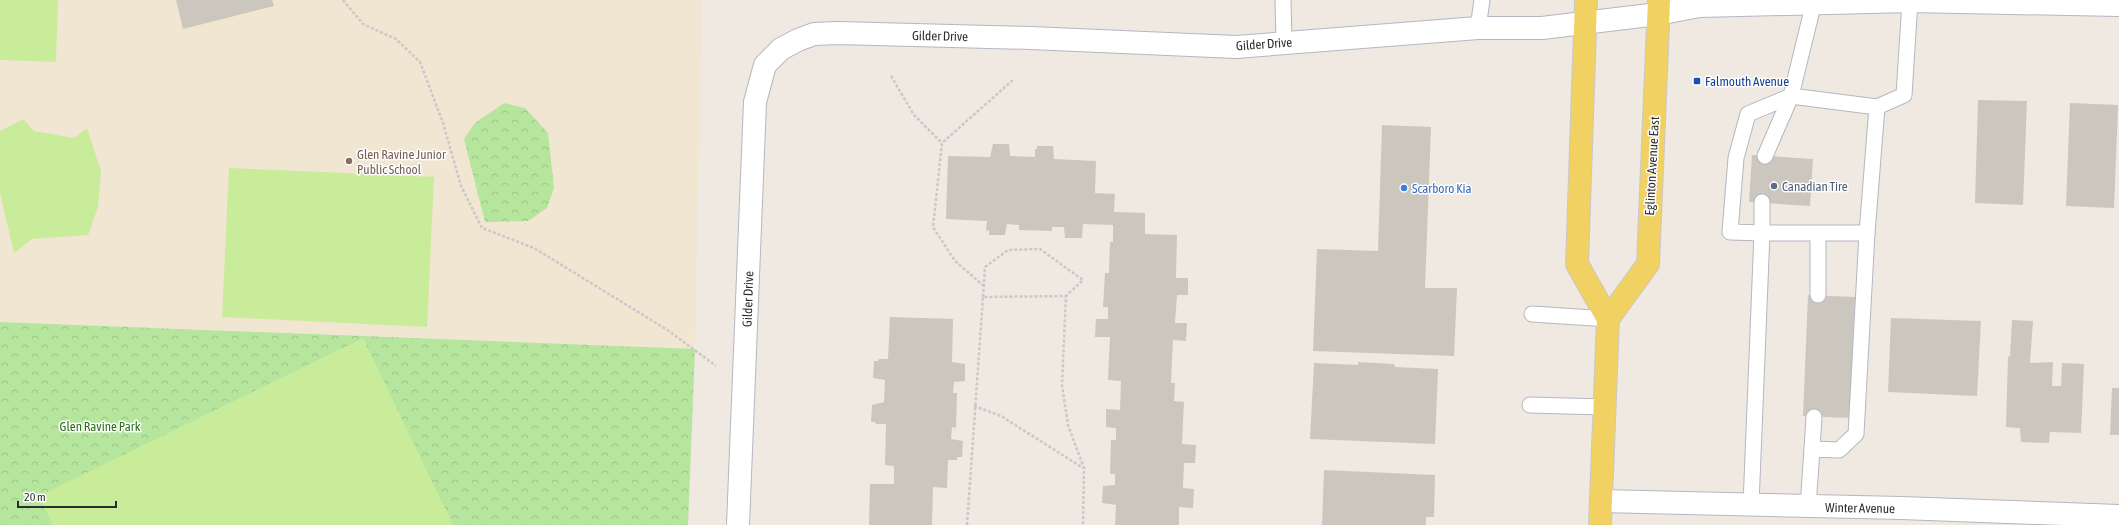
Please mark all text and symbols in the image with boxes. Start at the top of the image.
street label: Gilder Drive [912,28,968,44]
street label: Gilder Drive [1235,35,1293,53]
place label: Falmouth Avenue [1705,74,1789,89]
marker: Falmouth Avenue [1692,76,1702,86]
street label: Eglinton Avenue East [1642,116,1662,216]
place label: Glen Ravine Junior Public School [357,147,446,177]
marker: Glen Ravine Junior Public School [344,156,354,166]
place label: Canadian Tire [1782,179,1848,194]
place label: Scarboro Kia [1412,181,1472,196]
marker: Canadian Tire [1769,181,1779,191]
marker: Scarboro Kia [1399,183,1409,193]
street label: Gilder Drive [740,271,756,327]
park label: Glen Ravine Park [60,419,141,434]
scale bar [18,483,116,509]
text: 20 m [24,490,46,504]
street label: Winter Avenue [1825,500,1895,516]

